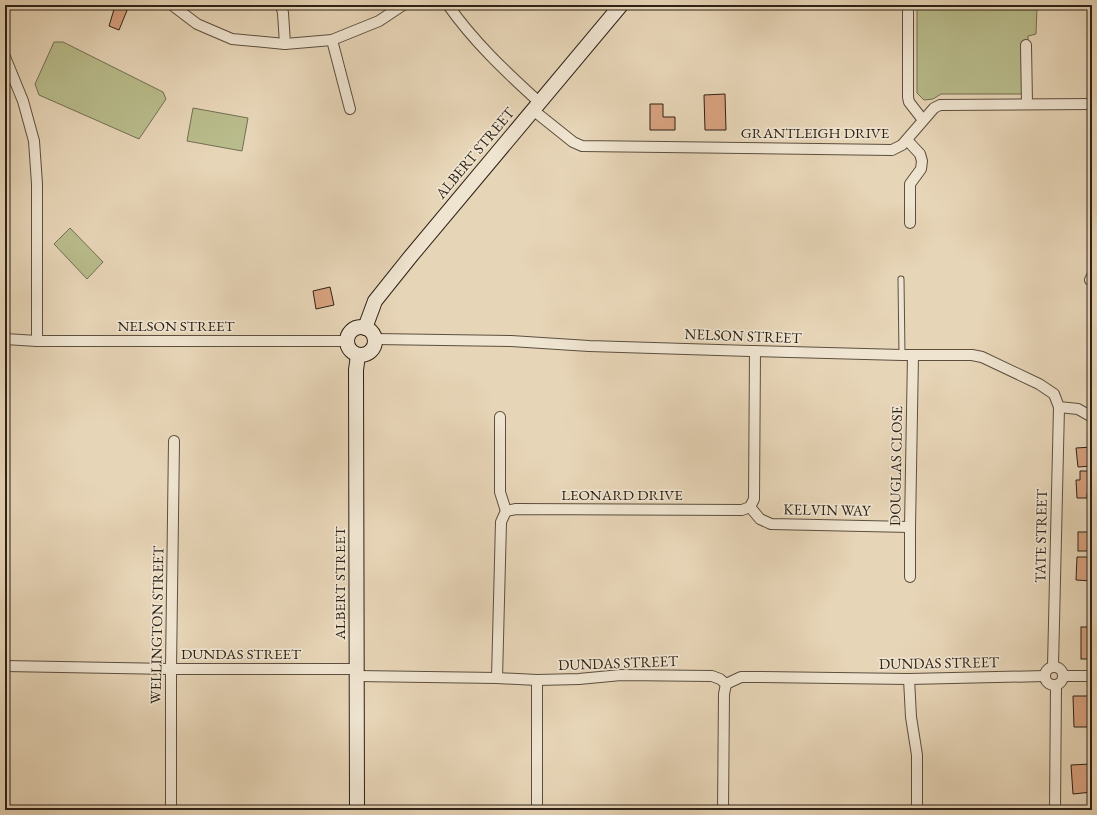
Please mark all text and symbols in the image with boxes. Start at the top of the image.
street label: ALBERT STREET [430,102,519,203]
street label: GRANTLEIGH DRIVE [741,123,890,142]
street label: NELSON STREET [117,316,235,335]
street label: NELSON STREET [684,324,803,347]
street label: DOUGLAS CLOSE [885,405,906,526]
street label: LEONARD DRIVE [561,485,683,504]
street label: TATE STREET [1030,488,1051,583]
street label: KELVIN WAY [783,499,872,520]
street label: ALBERT STREET [330,525,349,641]
street label: WELLINGTON STREET [146,545,167,704]
street label: DUNDAS STREET [181,644,302,663]
street label: DUNDAS STREET [558,651,679,674]
street label: DUNDAS STREET [879,652,1000,673]

